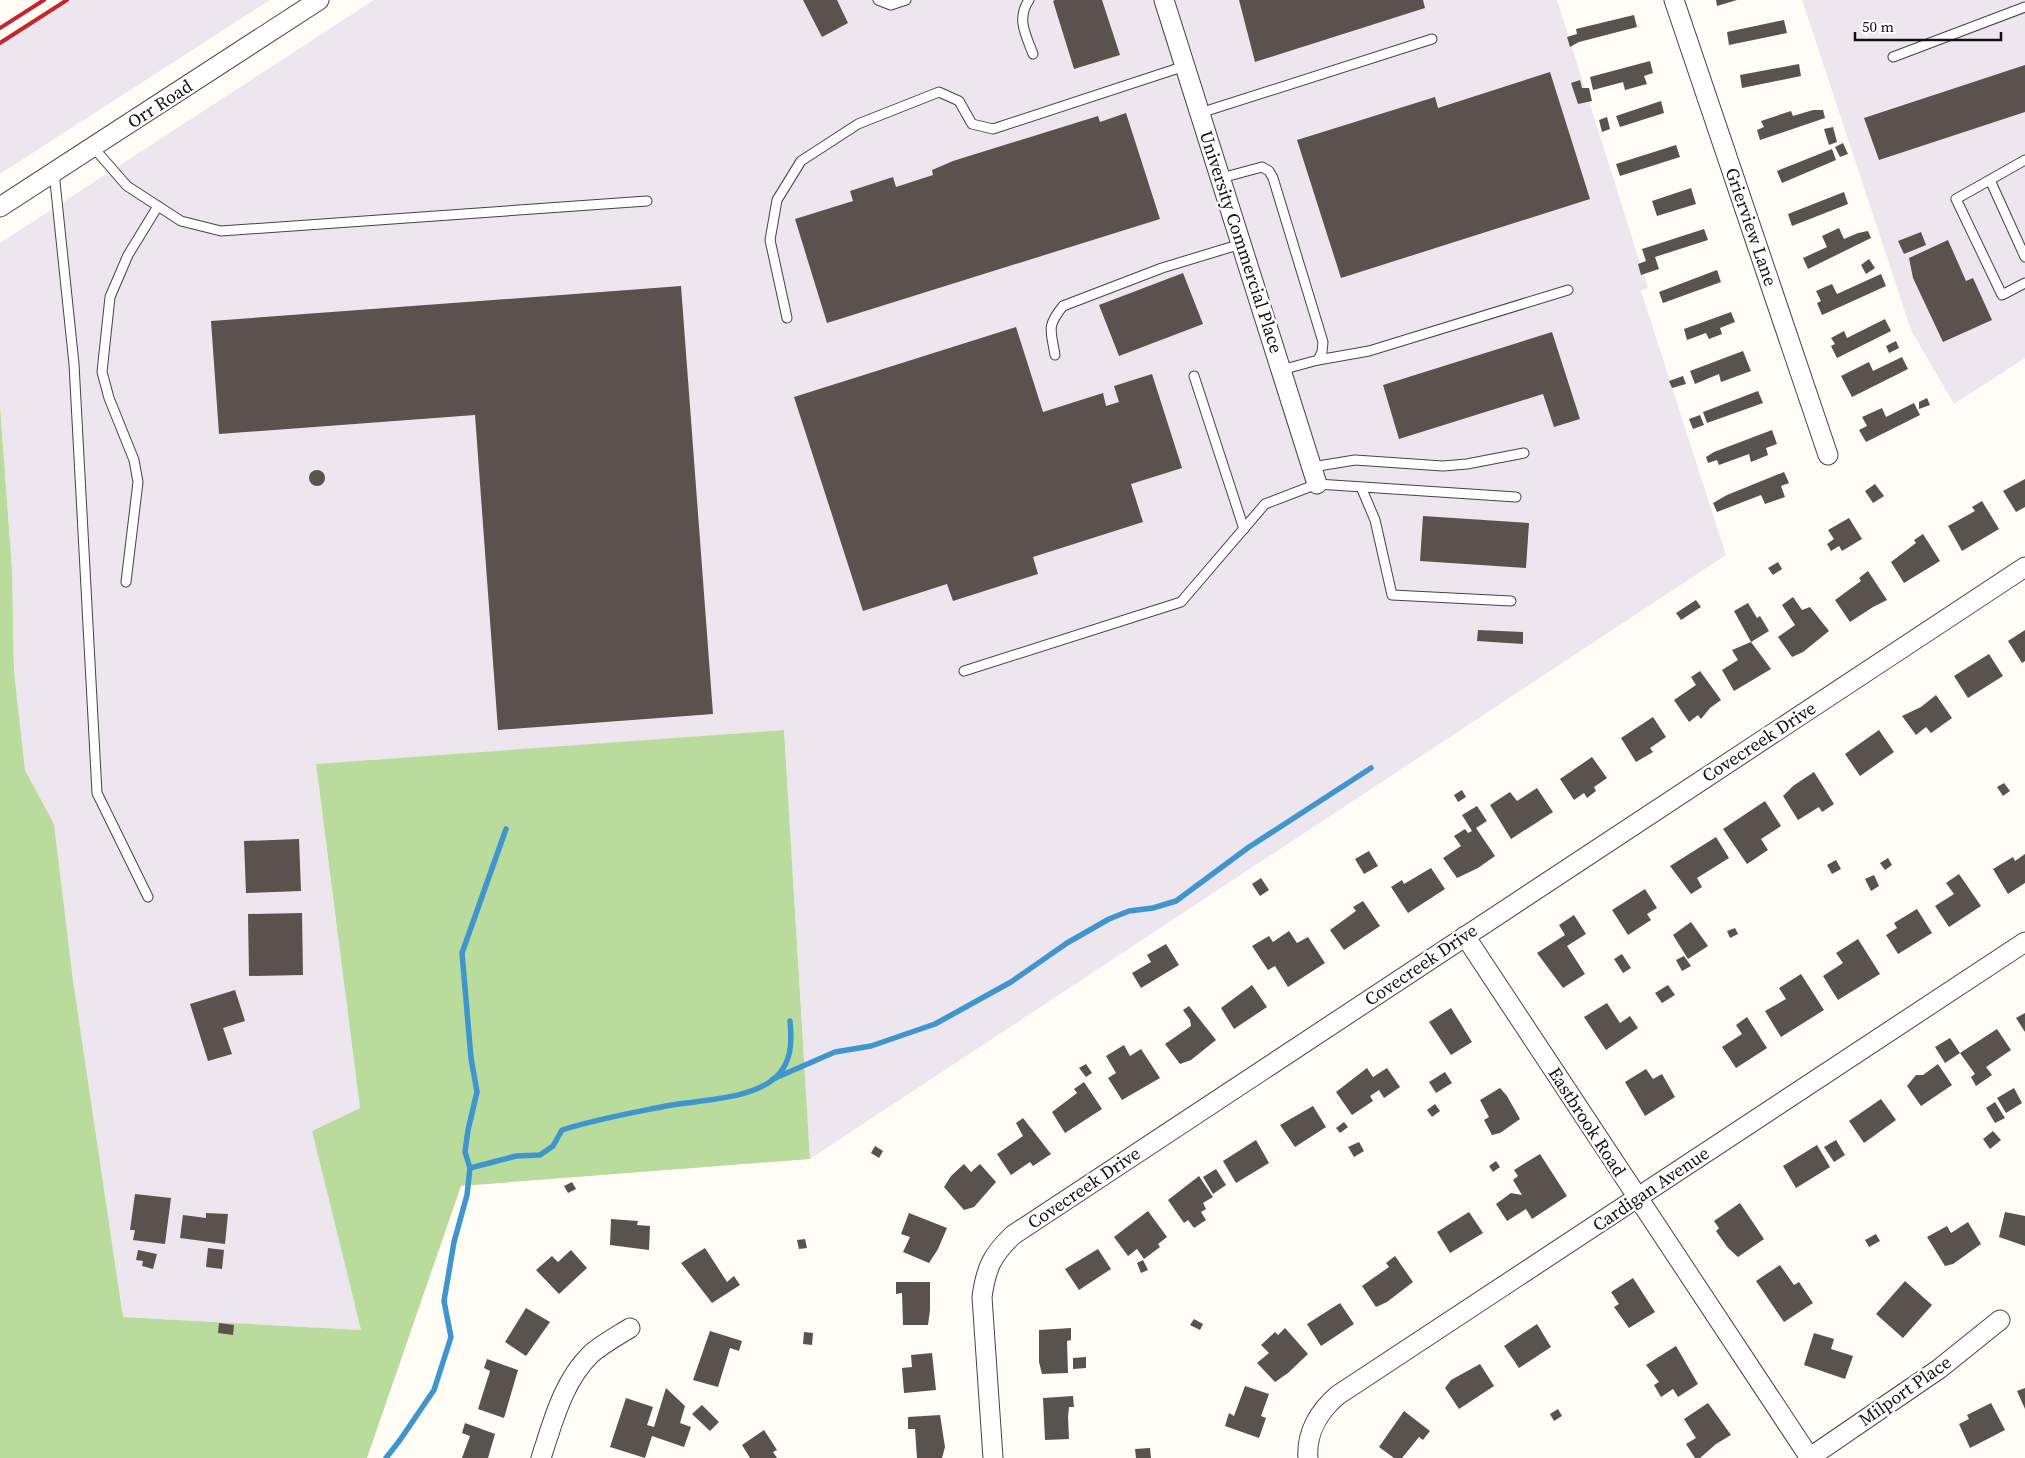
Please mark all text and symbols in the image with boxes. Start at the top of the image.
scale bar [1855,10,2001,42]
text: 50 m [1862,16,1894,37]
street label: Orr Road [122,73,197,134]
street label: University Commercial Place [1194,127,1289,356]
street label: Grierview Lane [1720,164,1783,289]
street label: Covecreek Drive [1697,695,1820,788]
street label: Covecreek Drive [1359,918,1482,1012]
street label: Eastbrook Road [1543,1062,1632,1181]
street label: Cardigan Avenue [1587,1140,1714,1237]
street label: Covecreek Drive [1022,1141,1145,1235]
street label: Milport Place [1853,1349,1956,1432]

